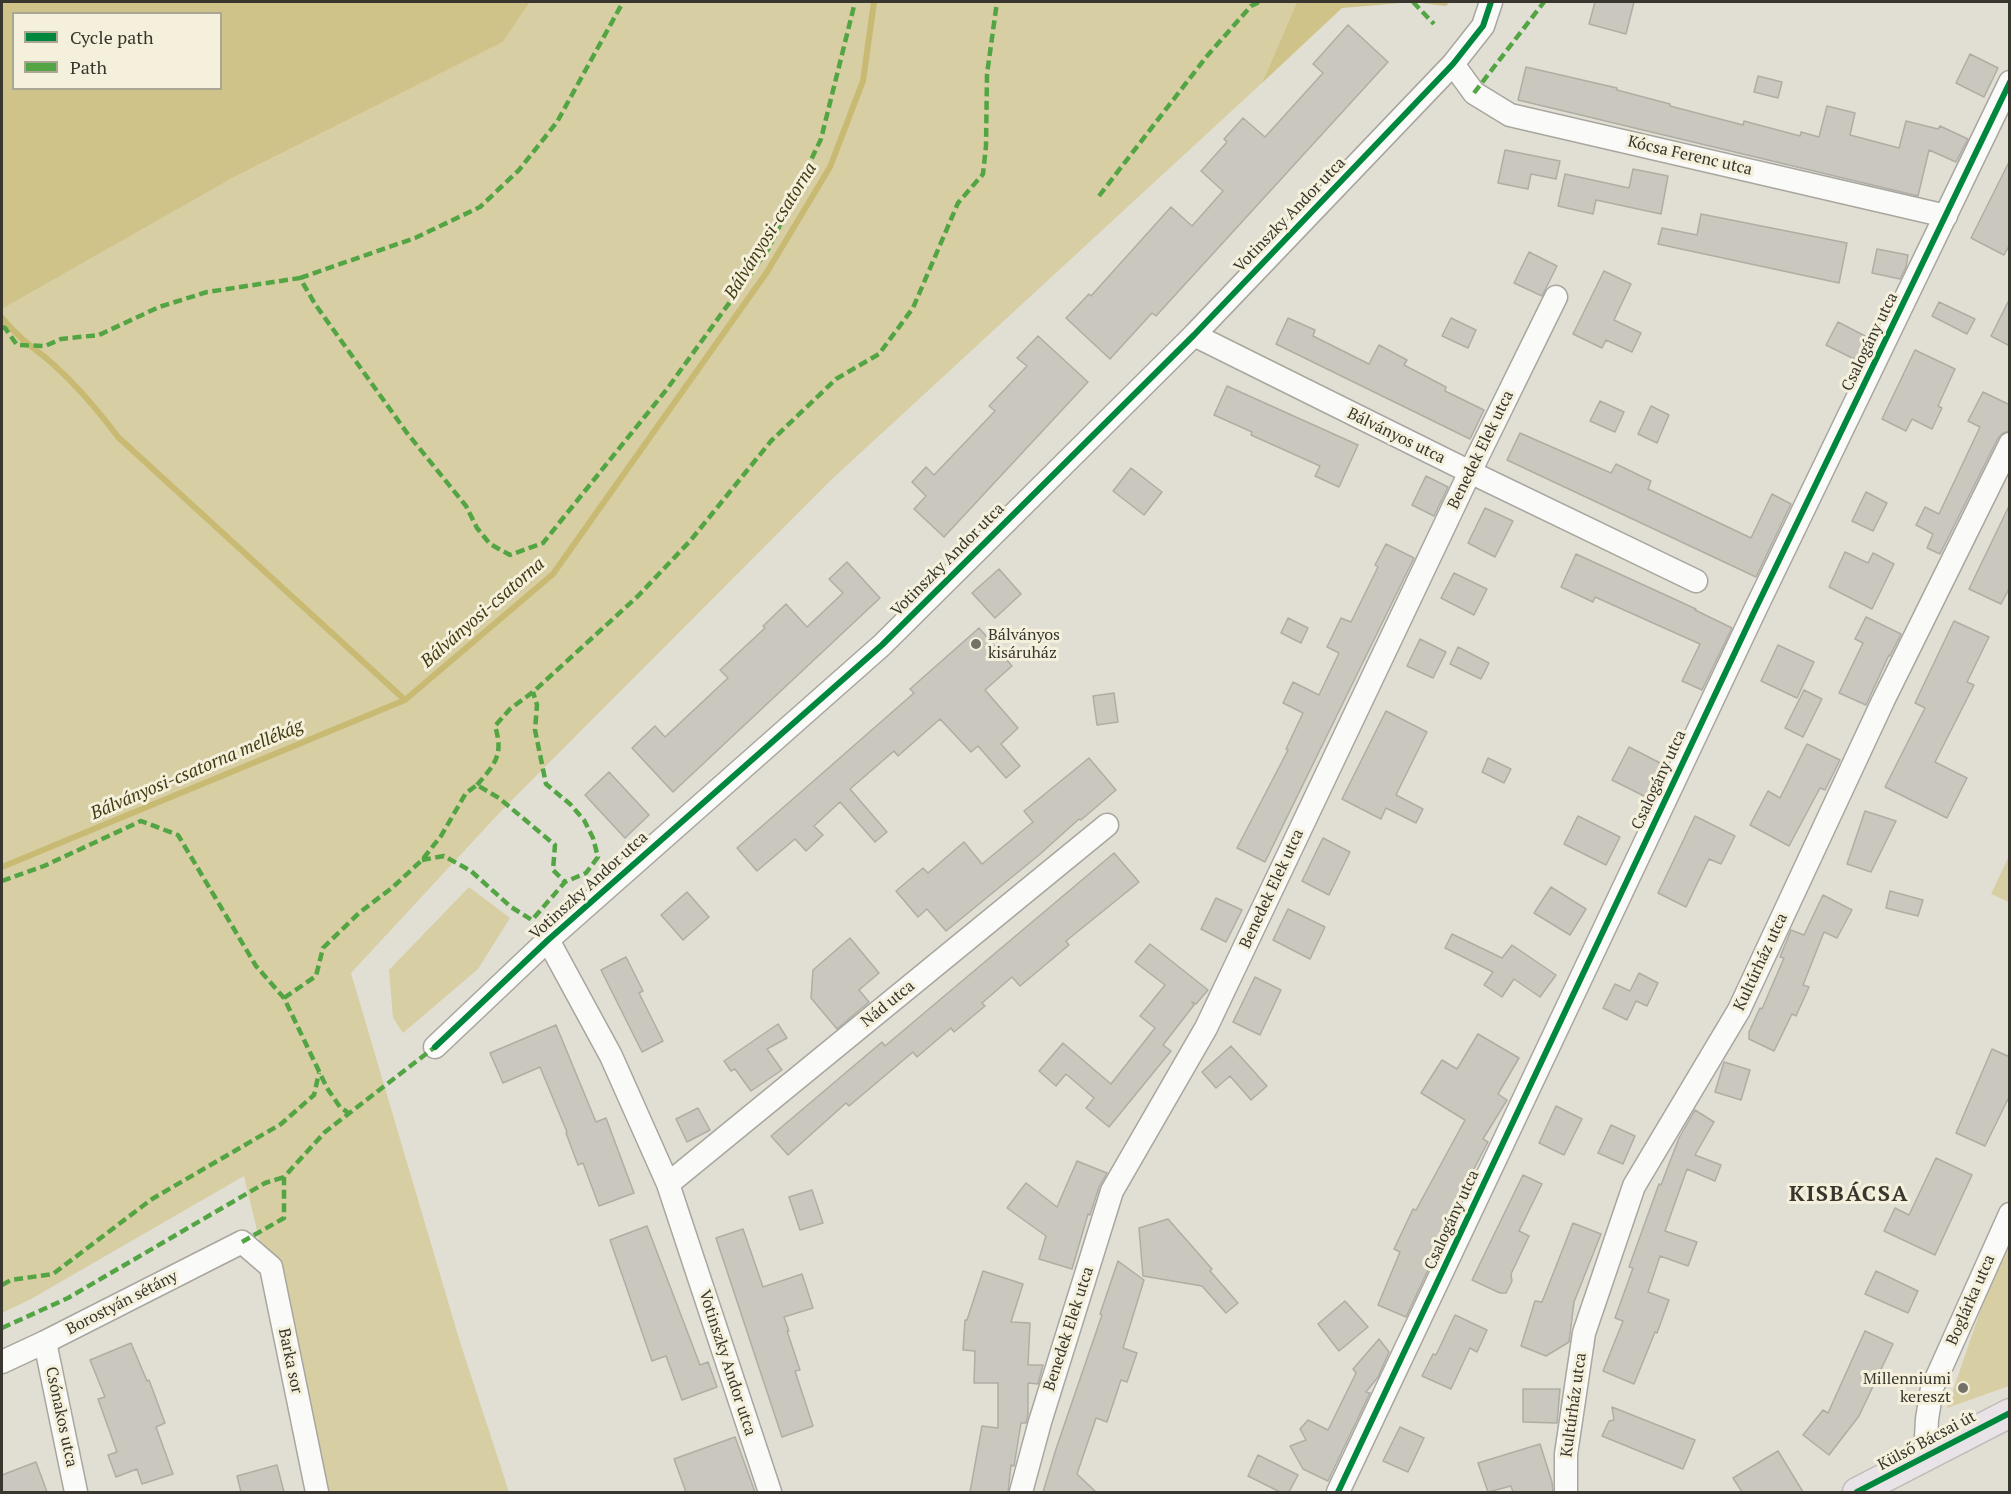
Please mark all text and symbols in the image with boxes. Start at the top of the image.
legend [12,12,222,90]
text: Cycle path [70,25,154,49]
text: Path [70,55,107,79]
street label: Kócsa Ferenc utca [1626,132,1754,180]
street label: Votinszky Andor utca [1230,154,1350,276]
water label: Bálványosi-csatorna [720,159,822,303]
street label: Csalogány utca [1838,289,1902,395]
street label: Benedek Elek utca [1444,388,1518,512]
street label: Bálványos utca [1344,404,1448,468]
street label: Votinszky Andor utca [887,499,1009,621]
water label: Bálványosi-csatorna [417,553,549,673]
place label: Bálványos kisáruház [988,625,1060,663]
marker: Bálványos kisáruház [969,637,983,651]
water label: Bálványosi-csatorna mellékág [87,715,307,825]
street label: Csalogány utca [1628,727,1690,833]
street label: Benedek Elek utca [1236,826,1308,952]
street label: Votinszky Andor utca [526,828,652,944]
street label: Kultúrház utca [1730,910,1792,1014]
street label: Nád utca [857,977,919,1031]
street label: Csalogány utca [1421,1167,1483,1273]
district label: KISBÁCSA [1789,1182,1909,1208]
street label: Boglárka utca [1942,1252,2000,1348]
street label: Benedek Elek utca [1040,1264,1098,1394]
street label: Borostyán sétány [63,1267,181,1339]
street label: Votinszky Andor utca [694,1288,760,1438]
street label: Barka sor [274,1327,306,1395]
street label: Kultúrház utca [1557,1351,1591,1459]
street label: Csónakos utca [41,1365,81,1469]
place label: Millenniumi kereszt [1863,1369,1951,1407]
marker: Millenniumi kereszt [1956,1381,1970,1395]
street label: Külső Bácsai út [1875,1407,1979,1475]

